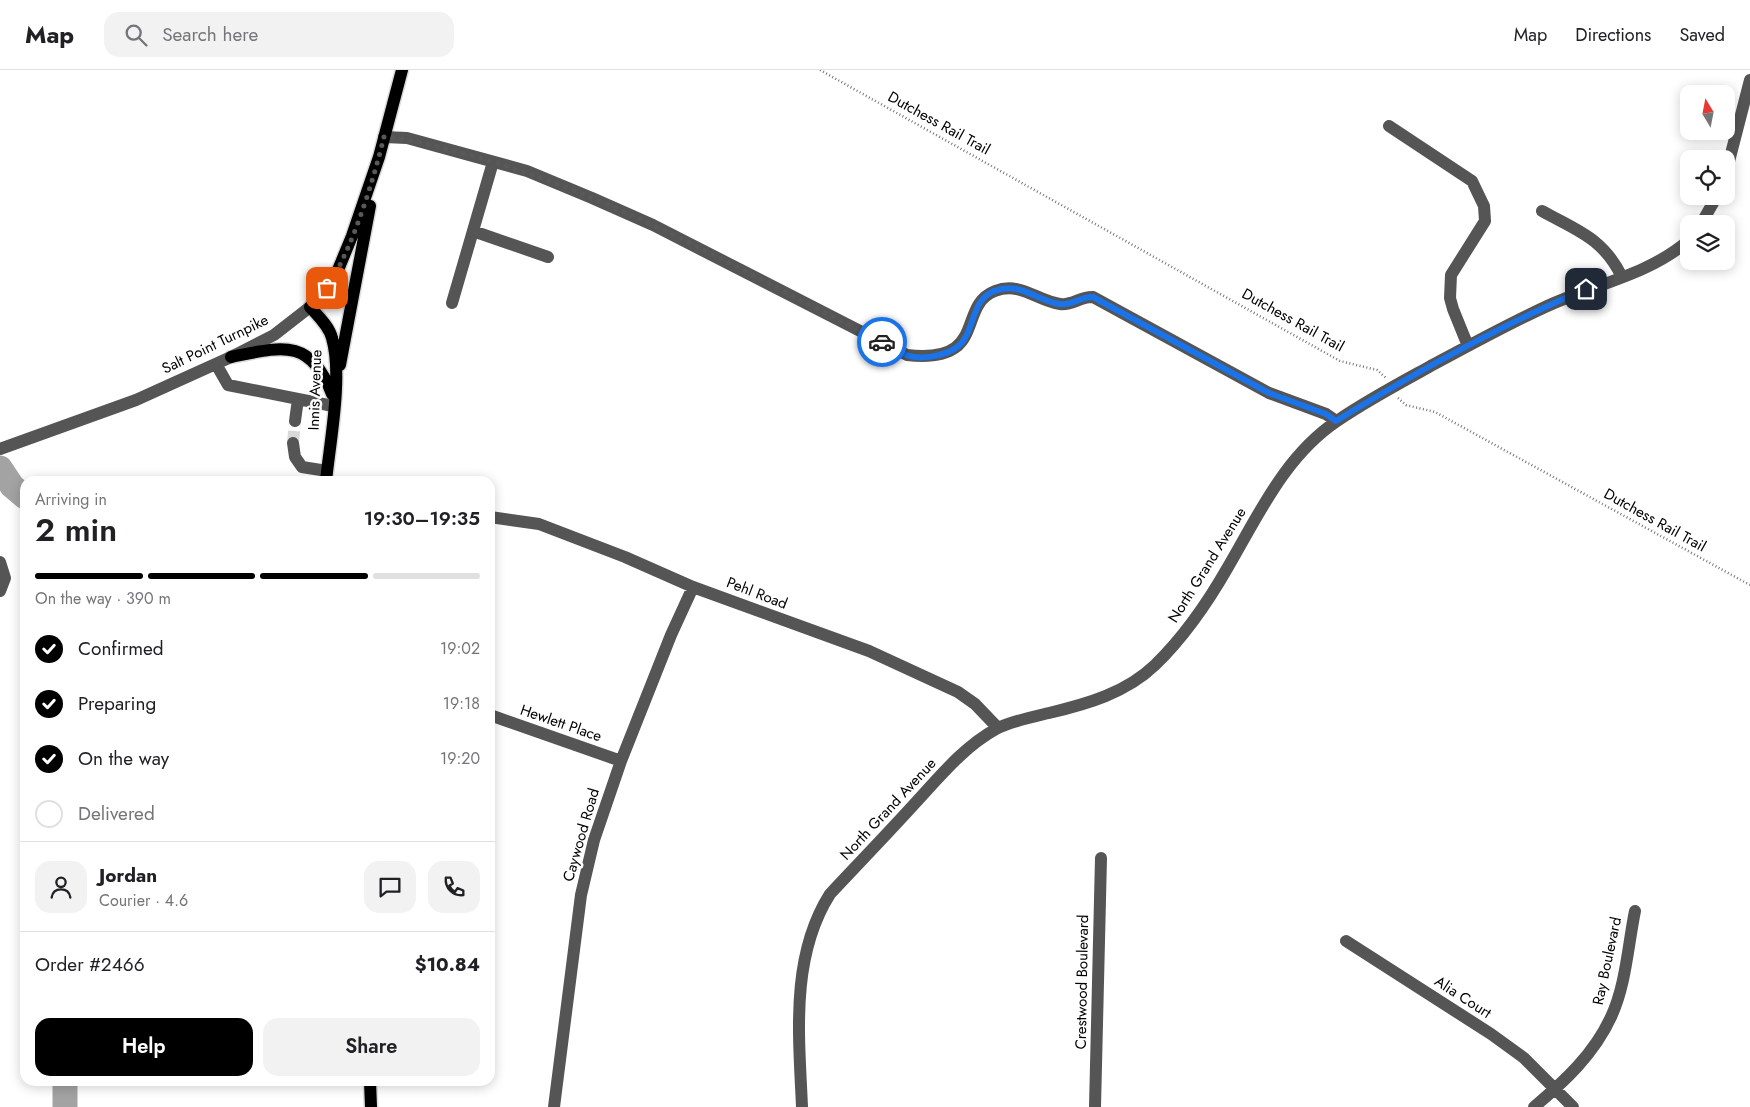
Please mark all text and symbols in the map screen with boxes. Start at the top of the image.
search box [104,12,454,57]
text: Map [25,17,74,52]
icon: search [122,21,150,49]
text: Search here [162,21,258,48]
text: Map [1514,22,1547,48]
text: Directions [1575,22,1651,48]
text: Saved [1679,22,1725,48]
north arrow [1680,85,1735,140]
map controls [1680,85,1735,270]
street label: Dutchess Rail Trail [884,86,994,160]
button: locate [1680,150,1735,205]
button: layers [1680,215,1735,270]
pin [306,267,348,309]
pin [1565,268,1607,310]
icon: bag [313,274,341,302]
icon: home [1572,275,1600,303]
street label: Dutchess Rail Trail [1238,283,1348,357]
street label: Salt Point Turnpike [158,309,272,379]
courier [857,317,907,367]
icon: car [868,328,896,356]
street label: Innis Avenue [303,349,327,431]
street label: Dutchess Rail Trail [1600,483,1710,557]
text: Arriving in [35,488,107,511]
street label: North Grand Avenue [1163,503,1252,627]
text: 19:30–19:35 [364,505,480,532]
text: 2 min [35,507,117,553]
street label: Pehl Road [723,571,791,615]
text: On the way · 390 m [35,587,171,610]
icon: check [35,635,63,663]
text: Confirmed [78,635,164,662]
text: 19:02 [440,637,480,660]
icon: check [35,690,63,718]
text: Preparing [78,690,156,717]
text: 19:18 [443,692,480,715]
street label: Hewlett Place [517,699,605,747]
icon: check [35,745,63,773]
text: On the way [78,745,169,772]
text: 19:20 [440,747,480,770]
street label: North Grand Avenue [835,753,941,865]
street label: Caywood Road [557,786,605,884]
text: Delivered [78,800,155,827]
button: person [35,861,87,913]
button: chat [364,861,416,913]
button: phone [428,861,480,913]
text: Jordan [99,862,157,889]
text: Courier · 4.6 [99,889,188,912]
street label: Crestwood Boulevard [1070,914,1094,1050]
street label: Ray Boulevard [1587,915,1627,1007]
text: Order #2466 [35,951,145,978]
text: $10.84 [415,951,480,978]
street label: Alia Court [1430,970,1496,1024]
button: Help [35,1018,253,1076]
button: Share [263,1018,480,1076]

